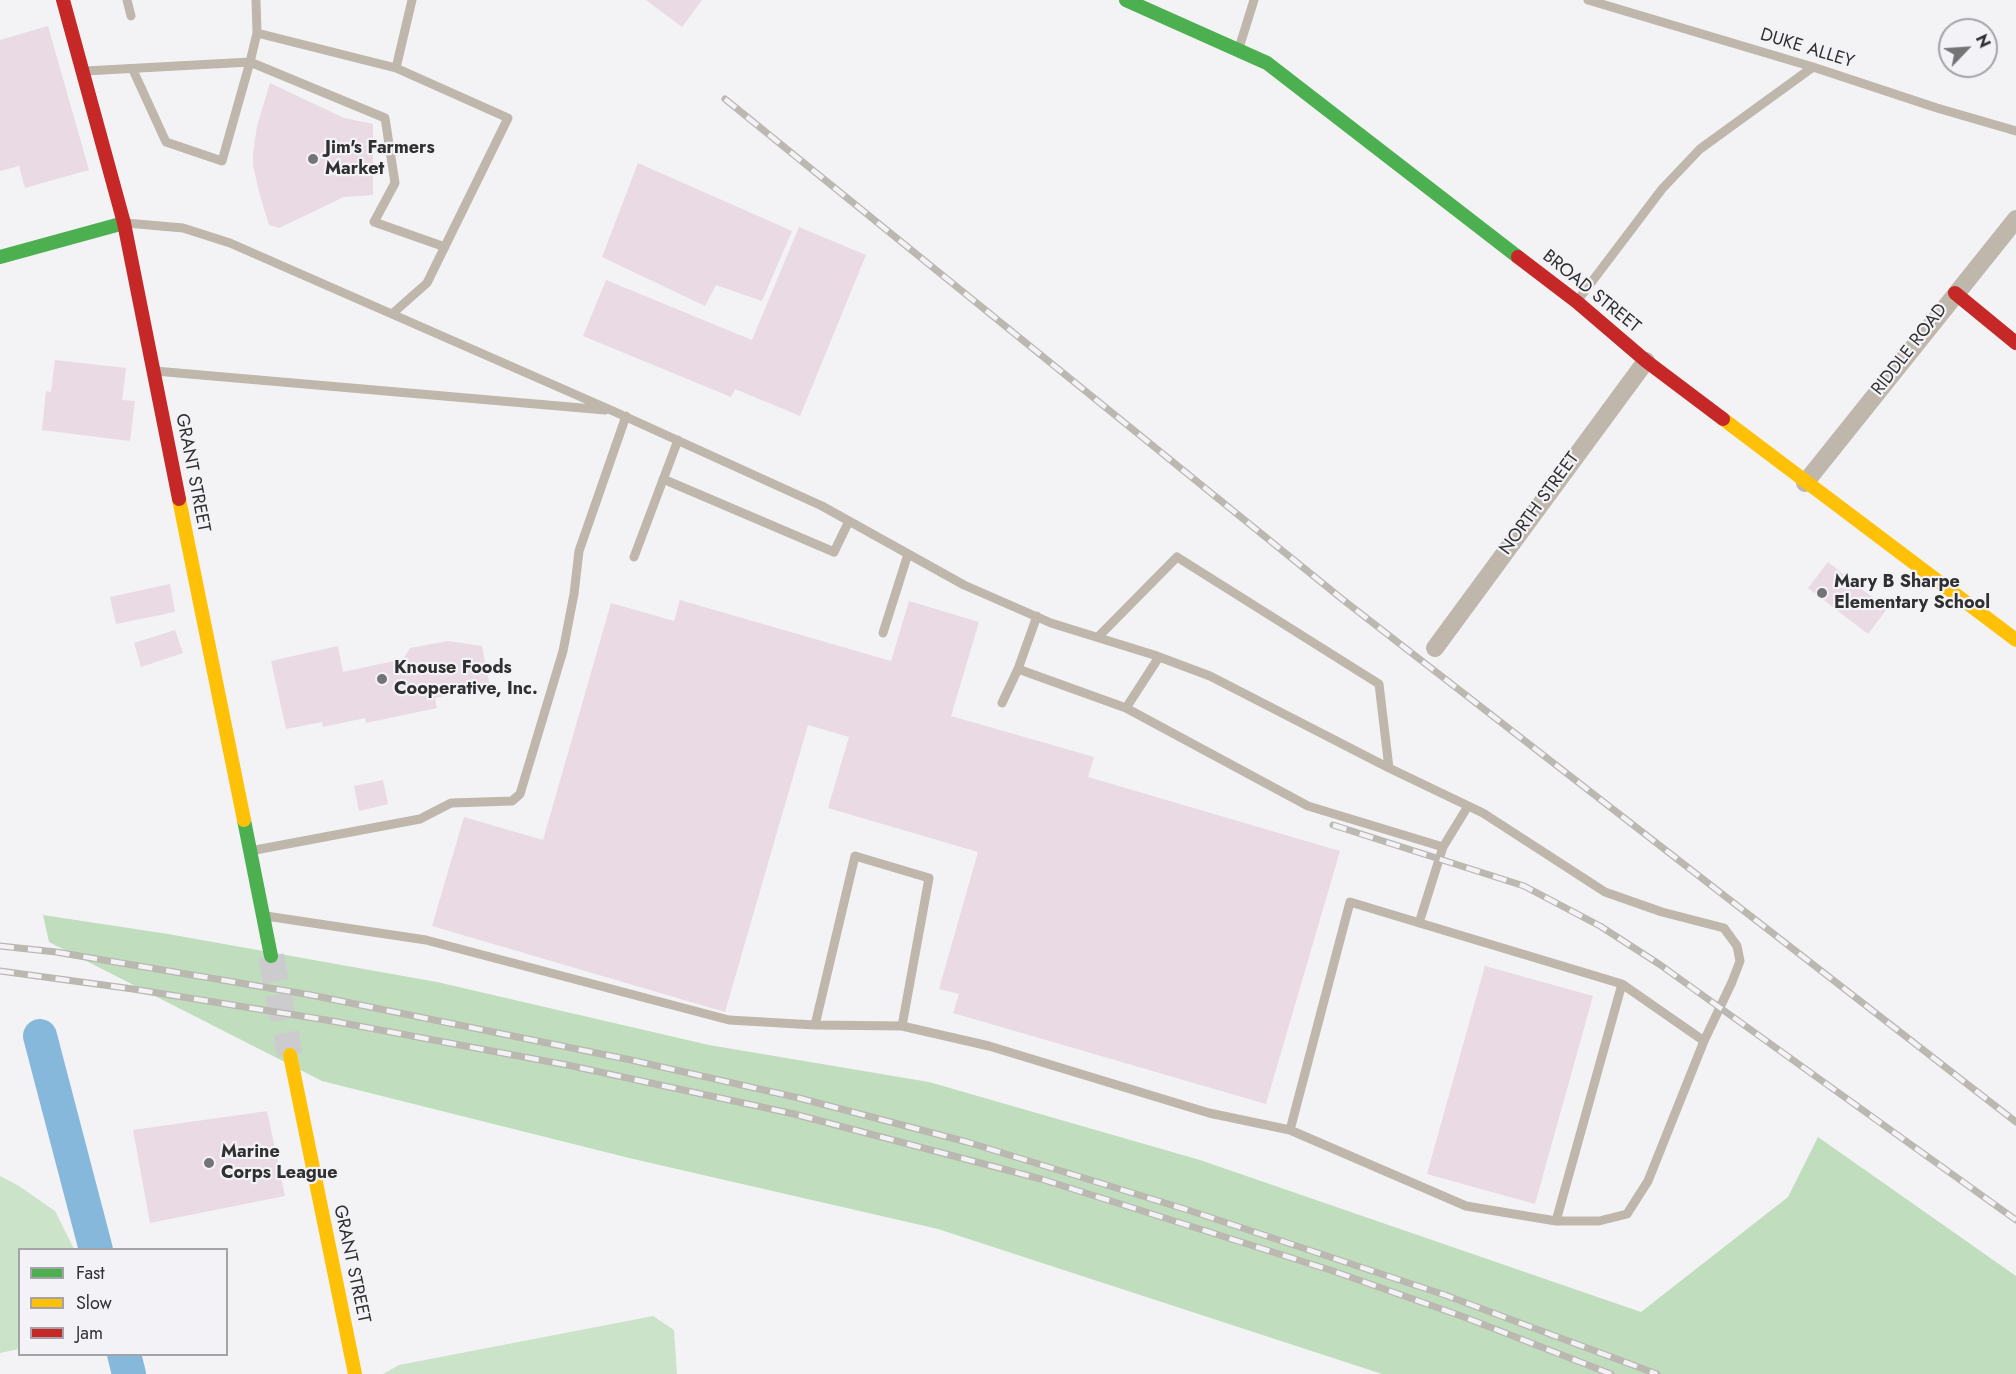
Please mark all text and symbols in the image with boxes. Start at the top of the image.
north arrow [1938,18,1998,78]
street label: DUKE ALLEY [1757,24,1857,74]
text: N [1970,30,1996,52]
place label: Jim's Farmers Market [325,138,435,180]
marker: Jim's Farmers Market [306,152,320,166]
street label: BROAD STREET [1538,246,1644,338]
street label: RIDDLE ROAD [1868,300,1952,400]
street label: GRANT STREET [170,412,214,534]
street label: NORTH STREET [1496,449,1584,559]
place label: Mary B Sharpe Elementary School [1834,572,1990,614]
marker: Mary B Sharpe Elementary School [1815,586,1829,600]
place label: Knouse Foods Cooperative, Inc. [394,658,538,700]
marker: Knouse Foods Cooperative, Inc. [375,672,389,686]
place label: Marine Corps League [221,1142,338,1184]
marker: Marine Corps League [202,1156,216,1170]
street label: GRANT STREET [328,1203,374,1325]
legend [18,1248,228,1356]
text: Fast [76,1260,105,1286]
text: Slow [76,1290,112,1316]
text: Jam [76,1320,103,1346]

